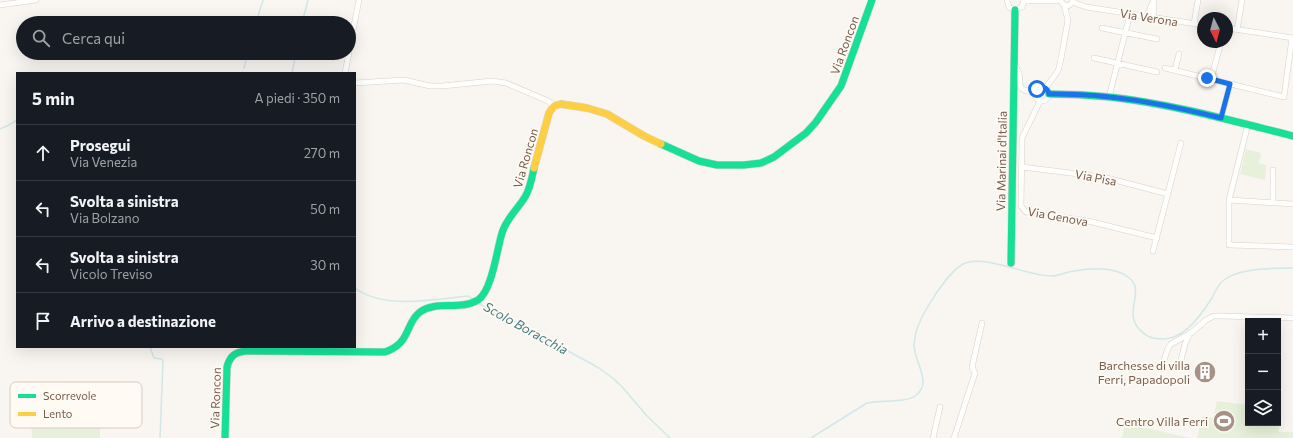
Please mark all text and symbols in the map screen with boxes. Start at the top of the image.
street label: Via Verona [1119,6,1179,28]
north arrow [1197,12,1233,48]
street label: Via Roncon [827,14,861,76]
search box [16,16,356,60]
icon: search [30,27,52,49]
text: Cerca qui [62,29,125,47]
route end [1198,69,1216,87]
route start [1028,80,1046,98]
text: 5 min [32,88,75,109]
text: A piedi · 350 m [255,90,340,106]
street label: Via Marinai d'Italia [993,111,1009,211]
street label: Via Roncon [510,126,540,190]
text: Prosegui [70,136,130,154]
icon: ahead [32,142,54,164]
text: 270 m [304,145,340,161]
text: Via Venezia [70,154,137,170]
street label: Via Pisa [1074,166,1118,188]
text: Svolta a sinistra [70,192,179,210]
icon: left [32,198,54,220]
text: 50 m [310,201,340,217]
street label: Via Genova [1027,204,1089,228]
text: Via Bolzano [70,210,140,226]
text: Svolta a sinistra [70,248,179,266]
icon: left [32,254,54,276]
text: 30 m [310,257,340,273]
text: Vicolo Treviso [70,266,153,282]
water label: Scolo Boracchia [481,298,571,358]
icon: arrive [32,310,54,332]
text: Arrivo a destinazione [70,312,216,330]
map controls [1245,318,1281,426]
button: + [1245,318,1281,354]
button: − [1245,354,1281,390]
place label: Barchesse di villa Ferri, Papadopoli [1098,358,1190,386]
building icon: Barchesse di villa Ferri, Papadopoli [1192,359,1218,385]
street label: Via Roncon [207,367,223,429]
legend [10,382,142,428]
text: Scorrevole [43,389,97,402]
button: layers [1245,390,1281,426]
text: Lento [43,407,73,420]
sports icon: Centro Villa Ferri [1211,408,1237,434]
place label: Centro Villa Ferri [1116,414,1208,428]

